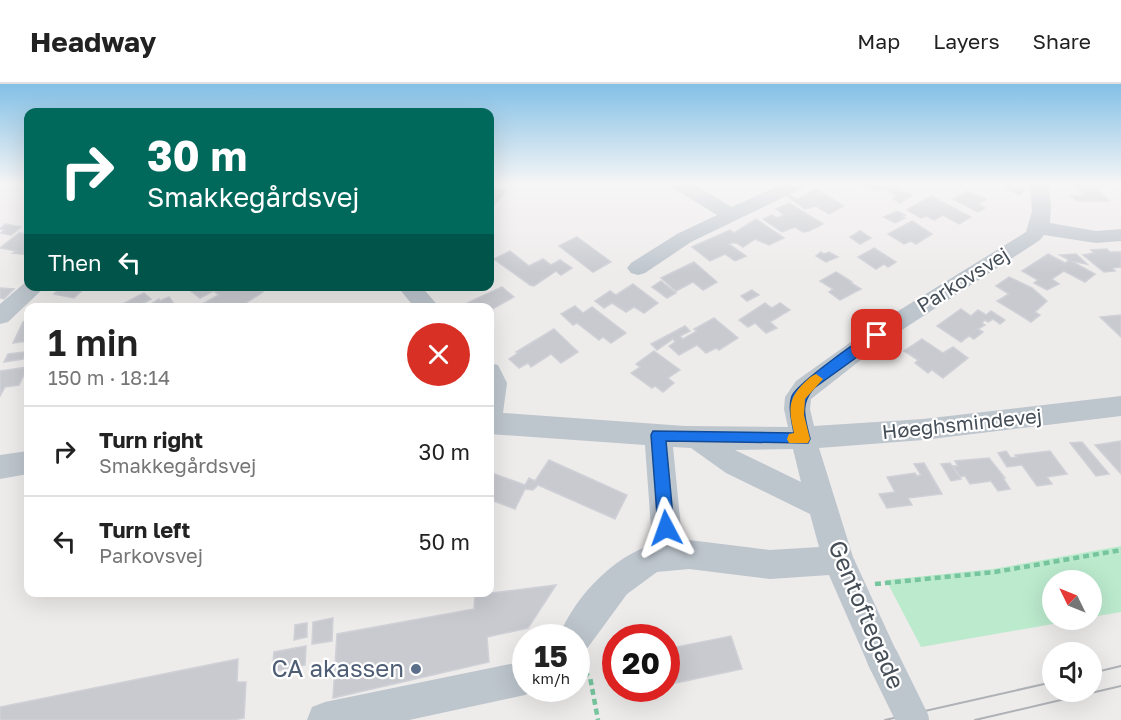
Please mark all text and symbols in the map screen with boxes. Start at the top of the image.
text: Headway [30,25,156,58]
text: Map [857,28,900,54]
text: Layers [933,28,1000,54]
text: Share [1033,28,1091,54]
text: 30 m [147,130,247,180]
icon: right [48,132,126,210]
text: Smakkegårdsvej [147,181,360,213]
street label: Parkovsvej [912,241,1013,317]
icon: left [113,246,146,279]
text: Then [48,249,101,276]
pin [851,309,902,360]
icon: arrive [860,318,893,351]
text: 1 min [48,321,138,364]
button: close [407,323,470,386]
text: 150 m · 18:14 [48,365,170,389]
street label: Høeghsmindevej [881,403,1043,443]
text: Turn right [99,426,203,453]
icon: right [48,435,81,468]
text: 30 m [419,438,470,465]
text: Smakkegårdsvej [99,453,256,477]
position arrow [634,496,698,560]
text: Turn left [99,516,190,543]
icon: left [48,525,81,558]
text: 50 m [419,528,470,555]
street label: Gentoftegade [823,536,912,693]
text: Parkovsvej [99,543,203,567]
north arrow [1042,570,1102,630]
map controls [1042,570,1102,702]
speed limit sign: 20 [602,624,680,702]
text: 15 [534,638,568,674]
button: sound [1042,642,1102,702]
place label: CA akassen [272,653,404,682]
marker: CA akassen [409,662,423,676]
text: km/h [532,669,570,687]

